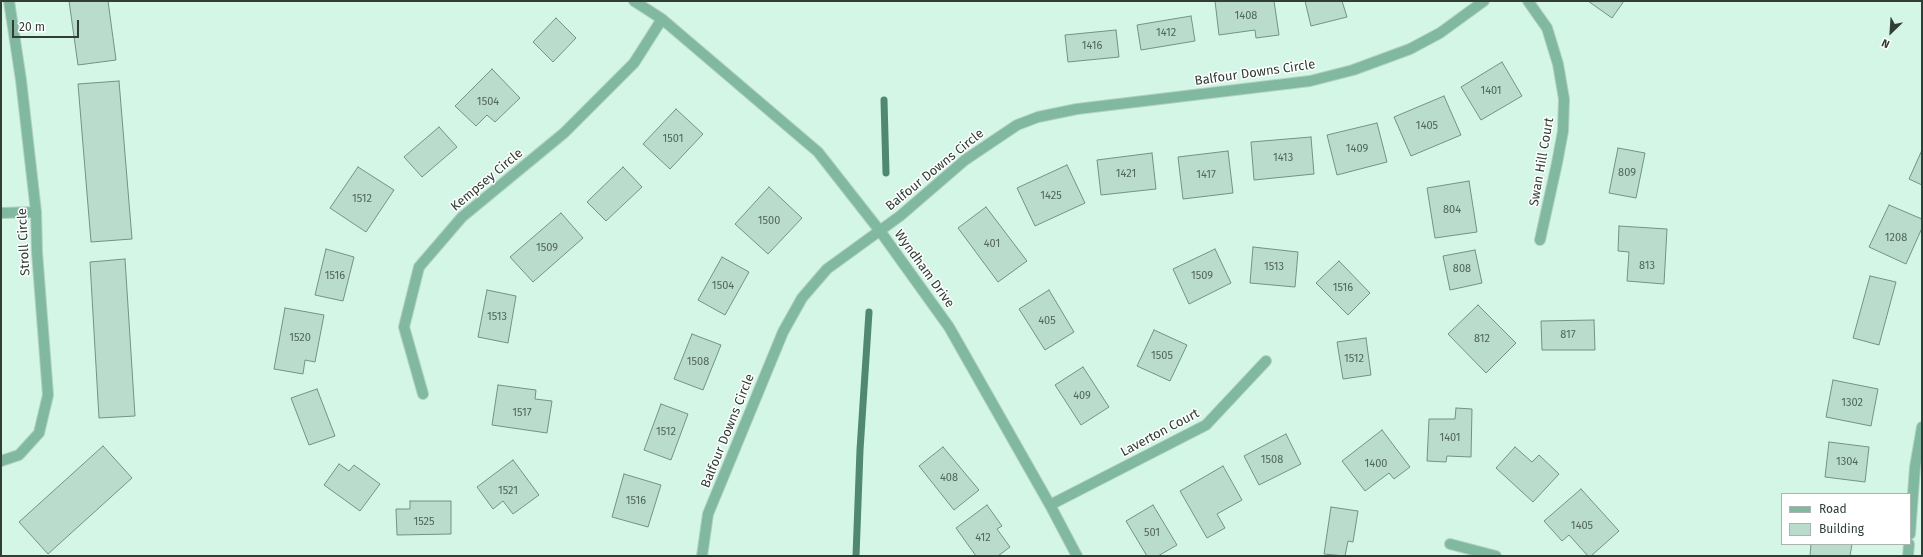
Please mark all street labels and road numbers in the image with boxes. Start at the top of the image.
street label: Balfour Downs Circle [1194,57,1316,89]
street label: Swan Hill Court [1527,116,1557,208]
street label: Balfour Downs Circle [883,126,987,214]
street label: Kempsey Circle [448,145,526,215]
street label: Stroll Circle [14,208,34,276]
street label: Wyndham Drive [891,227,957,311]
street label: Balfour Downs Circle [698,372,758,490]
street label: Laverton Court [1118,406,1202,460]

